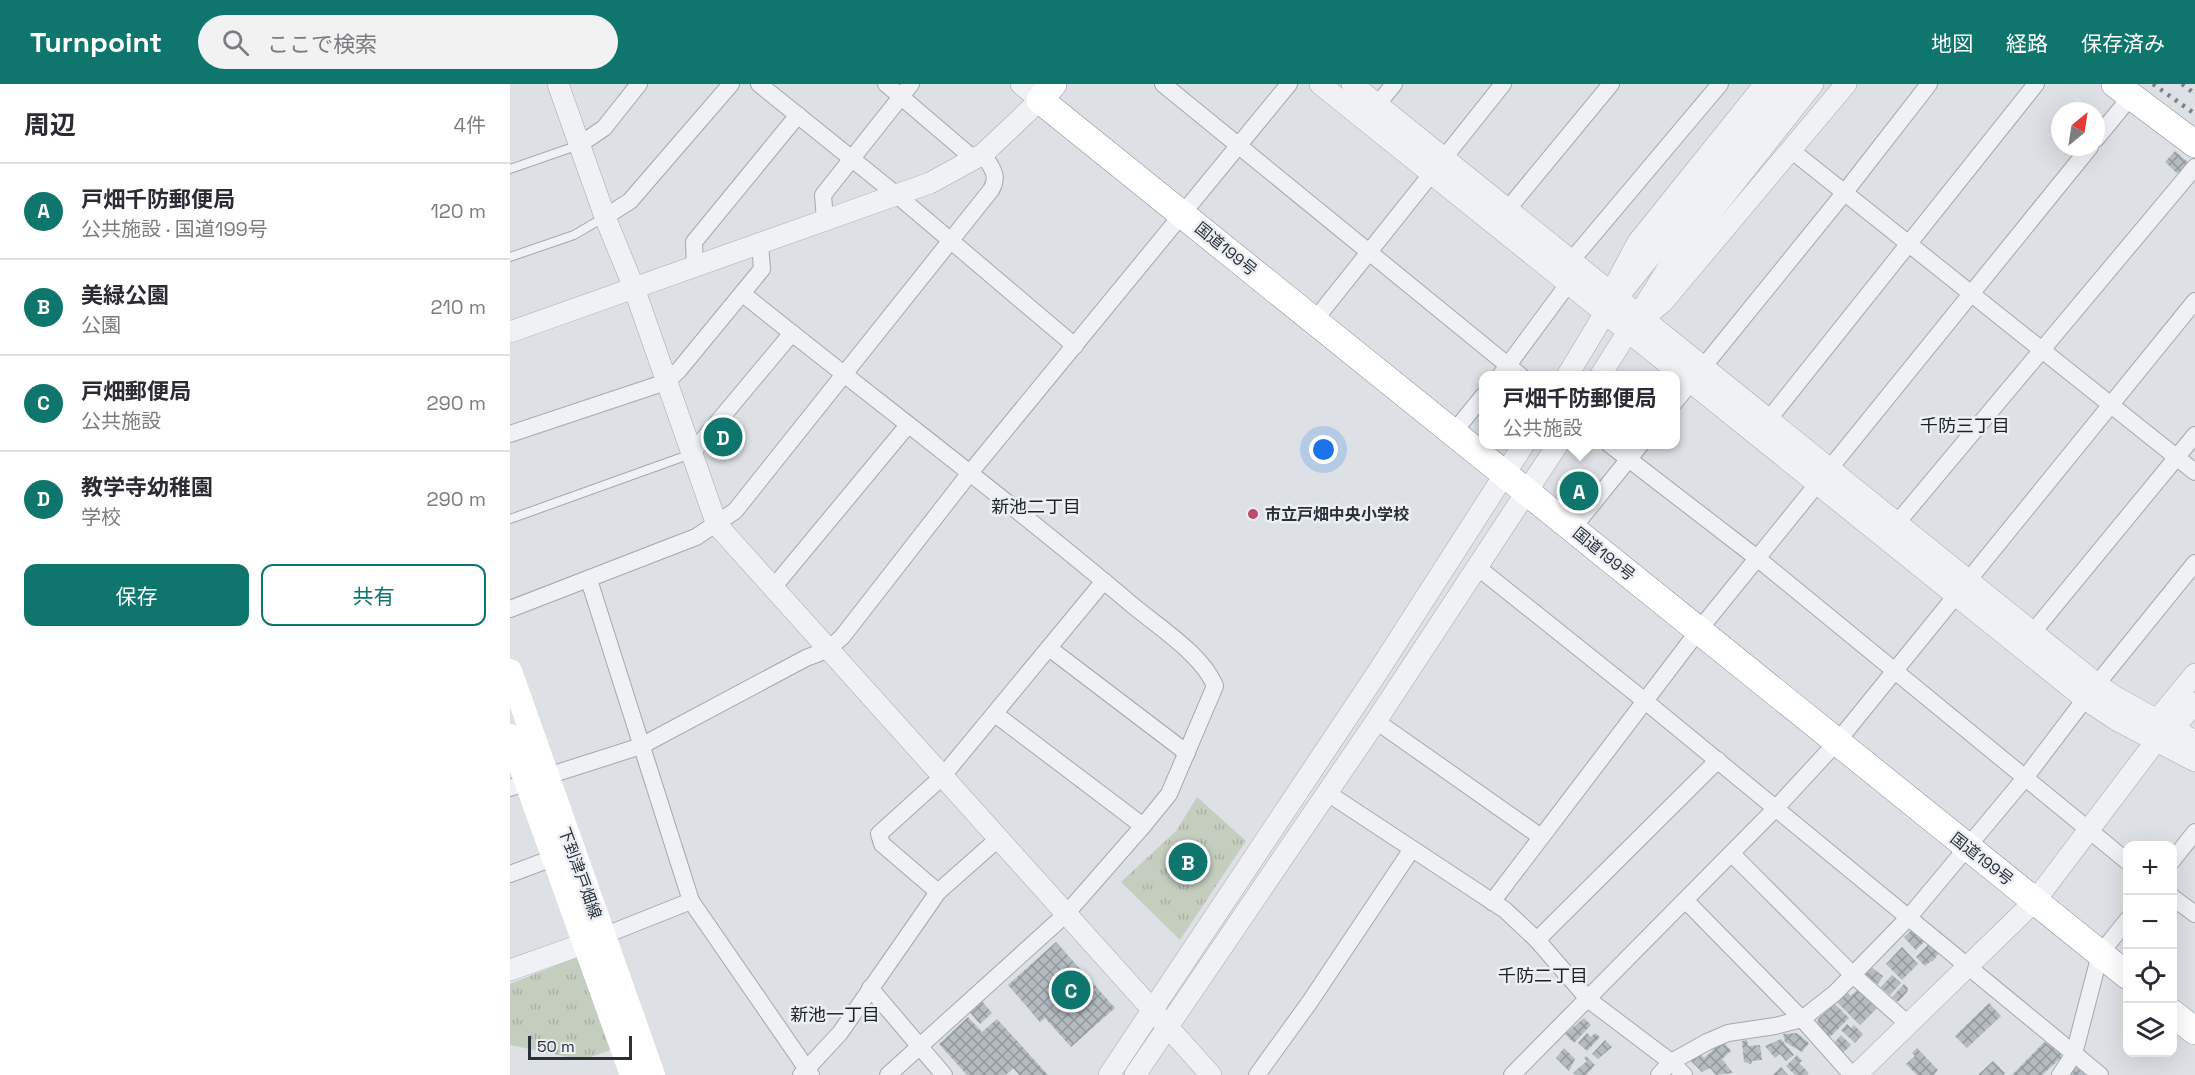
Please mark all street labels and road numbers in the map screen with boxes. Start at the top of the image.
street label: 国道199号 [1191,217,1261,281]
street label: 国道199号 [1569,522,1639,586]
street label: 下到津戸畑線 [554,824,606,922]
street label: 国道199号 [1946,828,2018,890]

